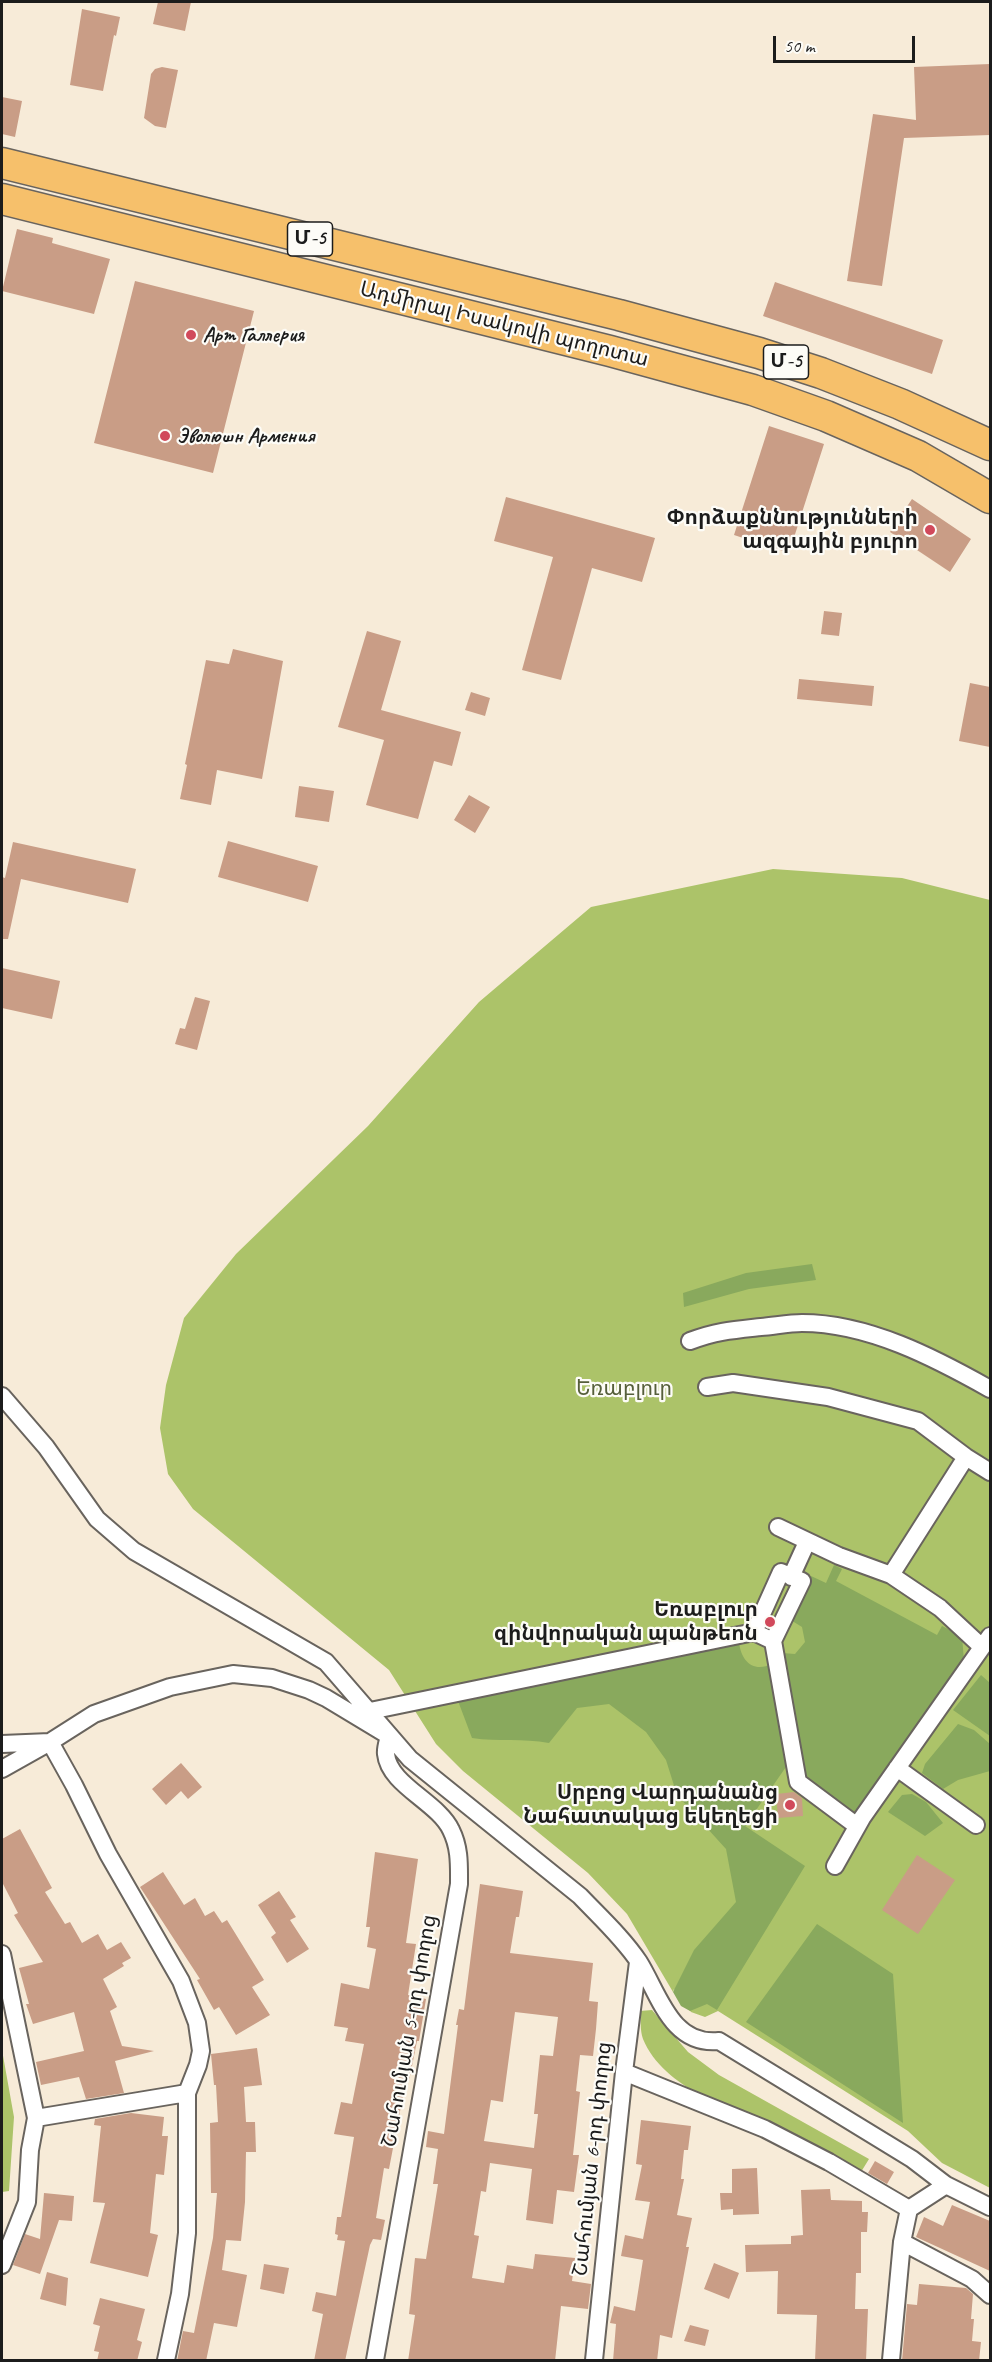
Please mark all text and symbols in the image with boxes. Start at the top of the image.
scale bar [776,24,918,62]
text: 50 m [784,35,815,57]
road number: Մ-5 [288,222,332,256]
street label: Ադմիրալ Իսակովի պողոտա [357,277,651,373]
place label: Арт Галлерия [203,322,304,348]
marker: Арт Галлерия [184,328,198,342]
road number: Մ-5 [764,345,808,379]
place label: Эволюшн Армения [177,423,315,449]
marker: Эволюшн Армения [158,429,172,443]
place label: Փորձաքննությունների ազգային բյուրո [667,505,918,555]
marker: Փորձաքննությունների ազգային բյուրո [923,523,937,537]
park label: Եռաբլուր [576,1376,672,1402]
place label: Եռաբլուր զինվորական պանթեոն [494,1597,758,1647]
marker: Եռաբլուր զինվորական պանթեոն [763,1615,777,1629]
place label: Սրբոց Վարդանանց Նահատակաց եկեղեցի [523,1780,778,1830]
marker: Սրբոց Վարդանանց Նահատակաց եկեղեցի [783,1798,797,1812]
street label: Շահումյան 5-րդ փողոց [377,1913,443,2149]
street label: Շահումյան 6-րդ փողոց [568,2040,618,2278]

